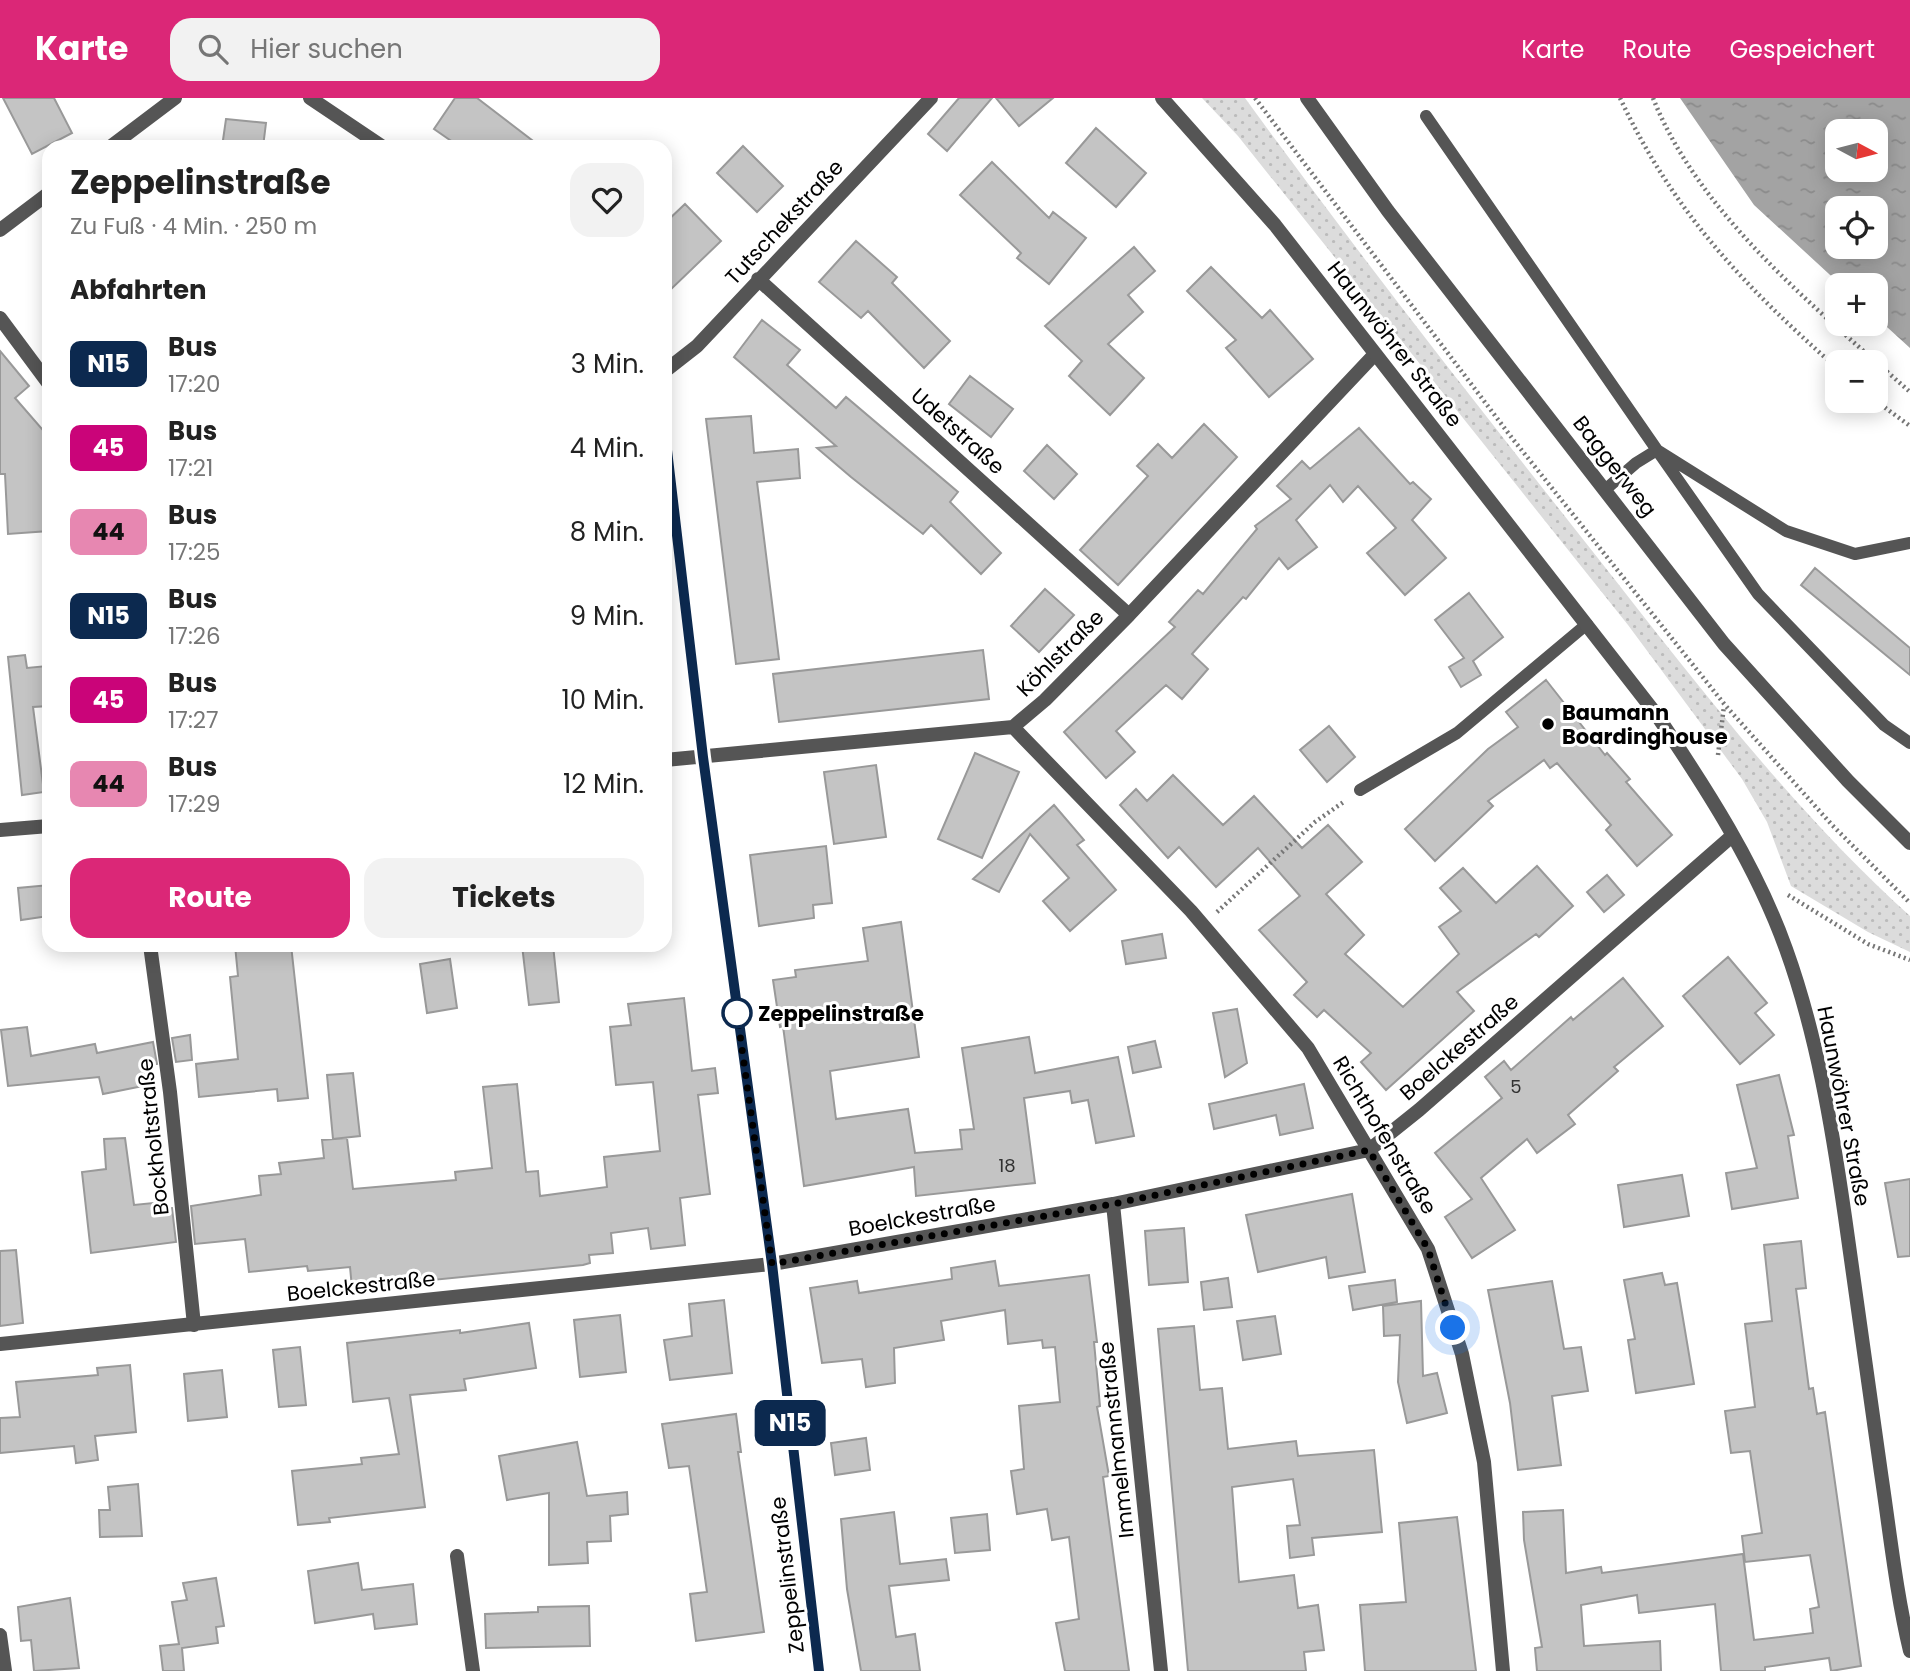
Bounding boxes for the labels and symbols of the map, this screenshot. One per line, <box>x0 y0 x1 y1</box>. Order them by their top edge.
north arrow <box>1825 119 1888 182</box>
street label: Tutschekstraße <box>718 153 850 291</box>
street label: Haunwöhrer Straße <box>1321 255 1469 433</box>
street label: Udetstraße <box>905 381 1011 481</box>
street label: Baggerweg <box>1566 409 1664 523</box>
street label: Köhlstraße <box>1010 603 1110 703</box>
place label: Baumann Boardinghouse <box>1562 698 1728 751</box>
marker: Baumann Boardinghouse <box>1540 716 1556 732</box>
street label: Boelckestraße <box>1393 987 1525 1107</box>
marker: Zeppelinstraße <box>722 998 752 1028</box>
place label: Zeppelinstraße <box>758 999 924 1028</box>
street label: Haunwöhrer Straße <box>1810 1003 1878 1209</box>
street label: Richthofenstraße <box>1326 1050 1444 1220</box>
street label: Bockholtstraße <box>130 1057 176 1217</box>
house number: 5 <box>1510 1074 1522 1099</box>
house number: 18 <box>998 1153 1016 1178</box>
street label: Boelckestraße <box>846 1189 998 1243</box>
street label: Boelckestraße <box>285 1264 437 1308</box>
your location <box>1435 1310 1470 1345</box>
street label: Immelmannstraße <box>1091 1340 1141 1540</box>
line badge: N15 <box>750 1400 830 1446</box>
street label: Zeppelinstraße <box>763 1495 811 1655</box>

